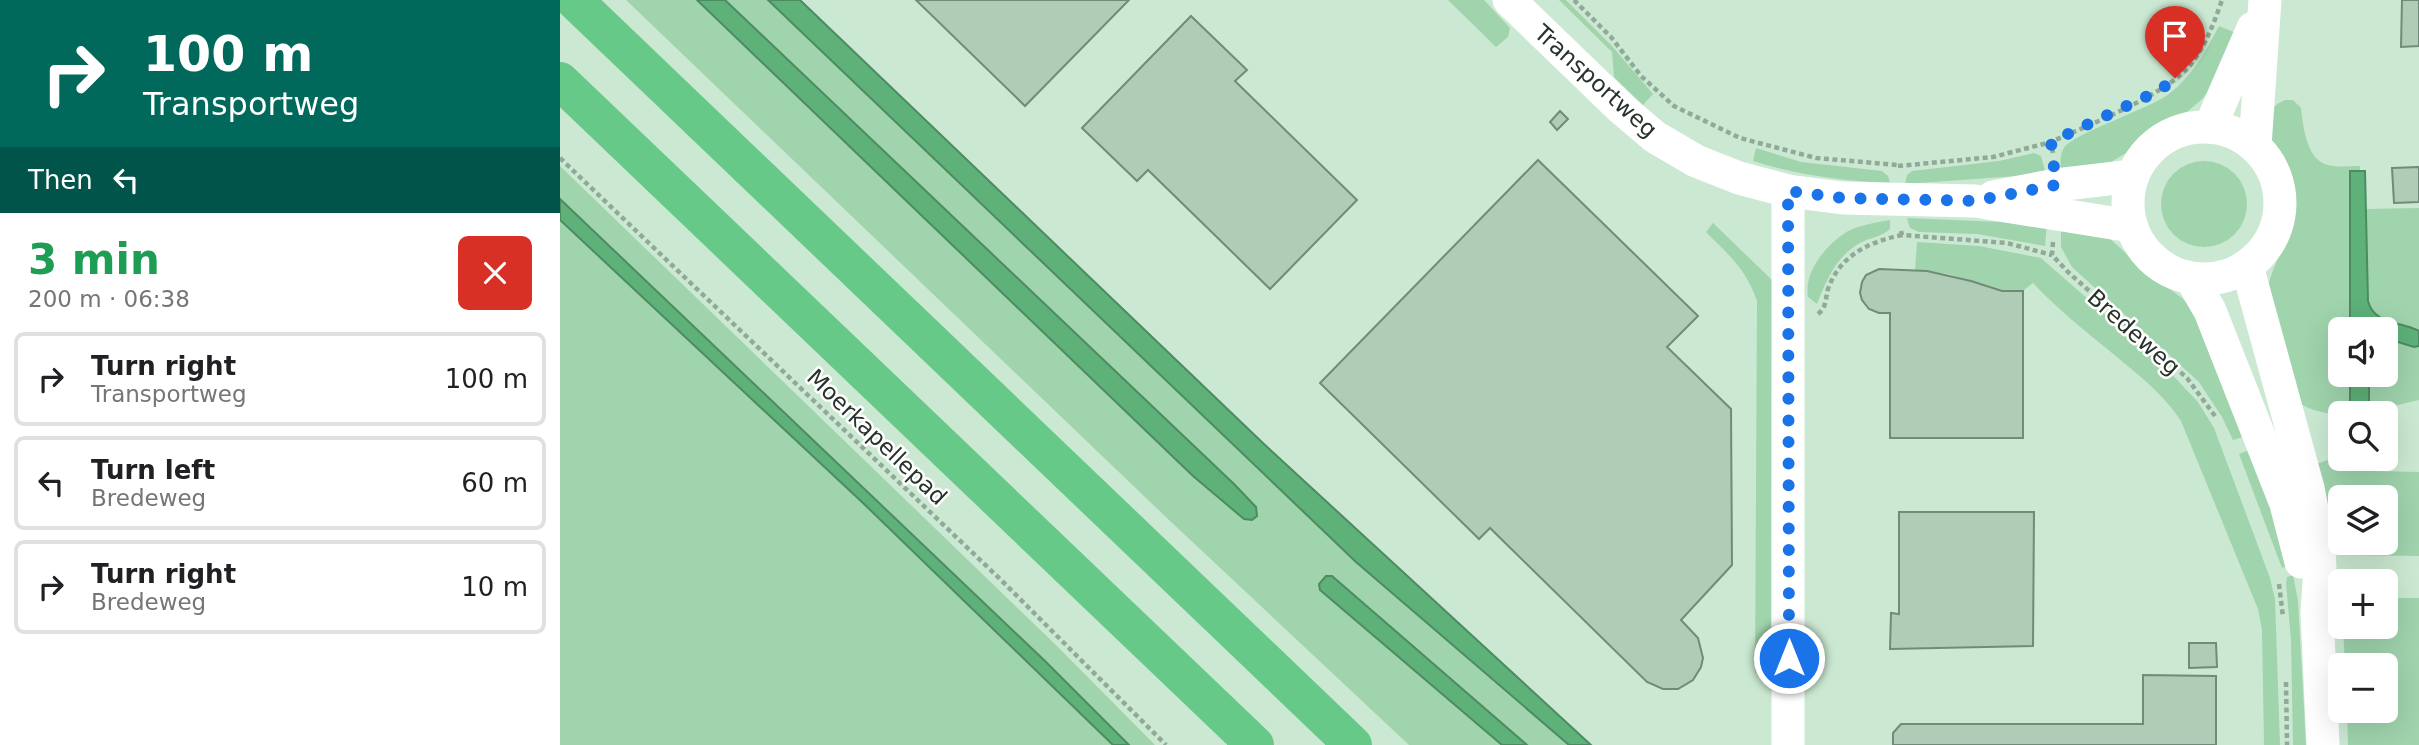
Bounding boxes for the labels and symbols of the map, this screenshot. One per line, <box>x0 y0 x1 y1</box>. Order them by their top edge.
pin <box>2145 6 2205 78</box>
street label: Transportweg <box>1529 19 1662 143</box>
street label: Bredeweg <box>2082 284 2186 380</box>
street label: Moerkapellepad <box>802 364 952 510</box>
position arrow <box>1752 621 1826 695</box>

